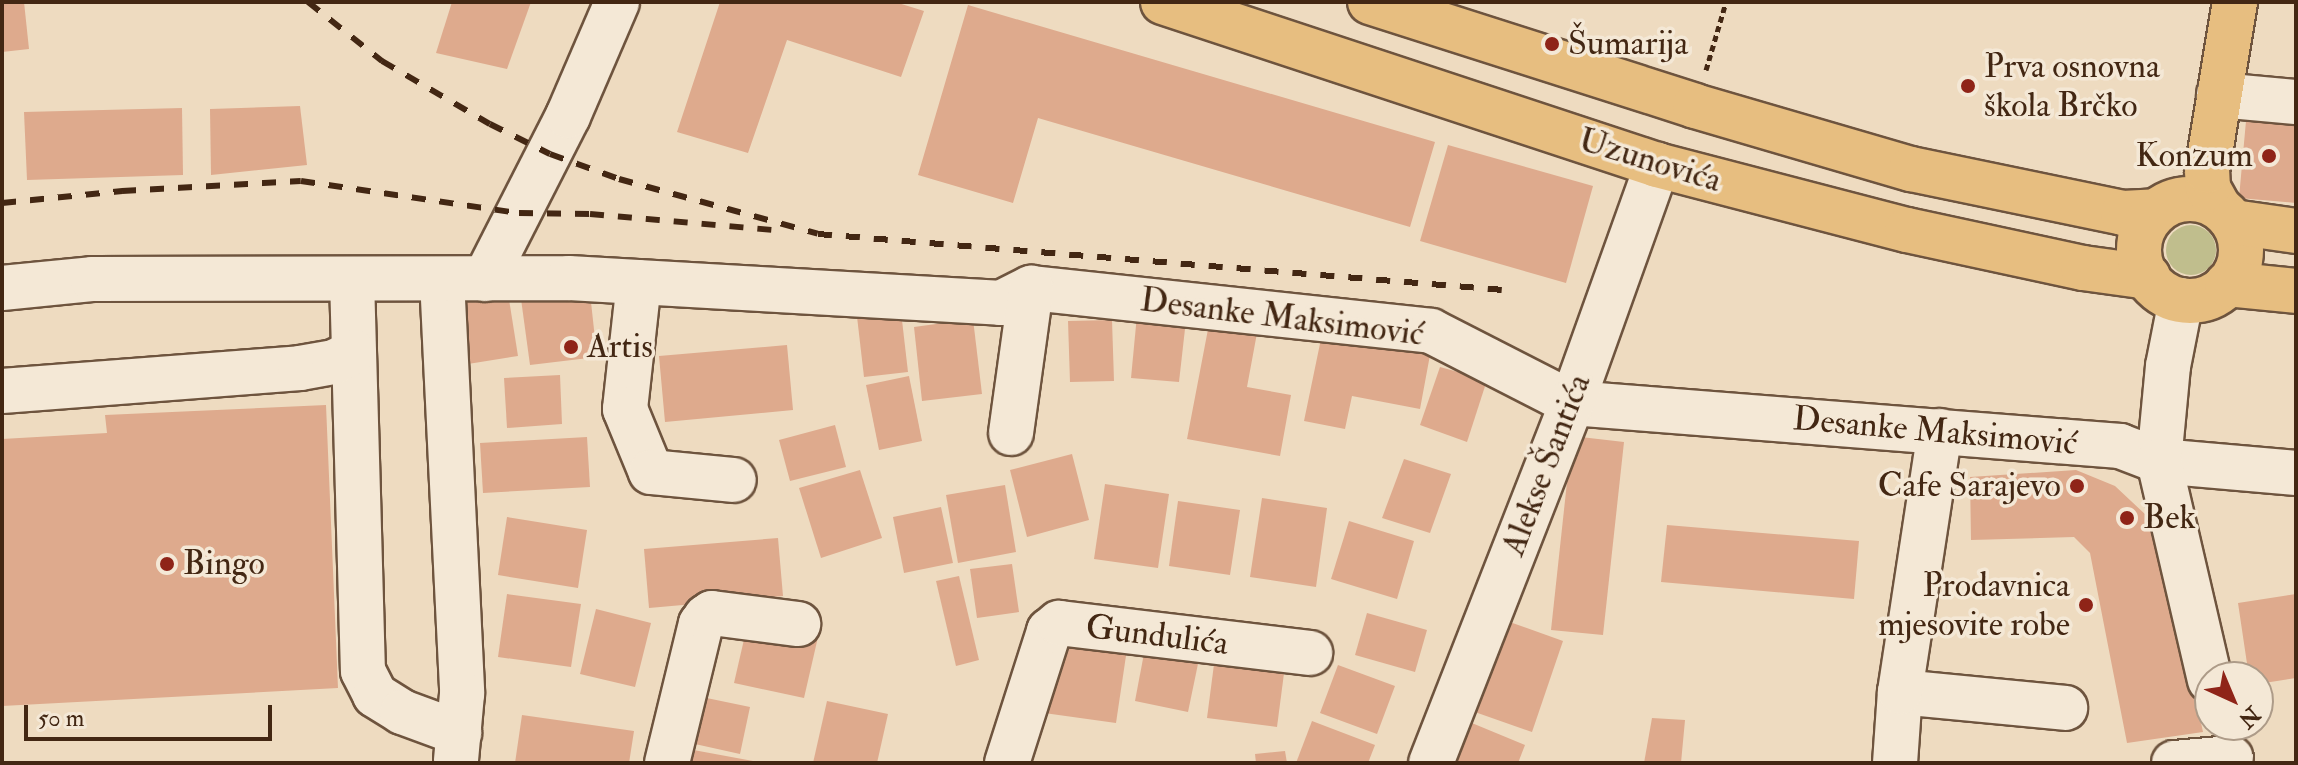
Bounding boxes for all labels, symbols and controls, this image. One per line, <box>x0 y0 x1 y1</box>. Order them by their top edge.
place label: Šumarija <box>1568 24 1688 64</box>
marker: Šumarija <box>1543 35 1561 53</box>
place label: Prva osnovna škola Brčko <box>1984 46 2160 126</box>
marker: Prva osnovna škola Brčko <box>1959 77 1977 95</box>
street label: Uzunovića <box>1574 119 1726 201</box>
place label: Konzum <box>2135 136 2253 176</box>
marker: Konzum <box>2260 147 2278 165</box>
street label: Desanke Maksimović <box>1138 279 1426 355</box>
place label: Artis <box>587 327 653 367</box>
marker: Artis <box>562 338 580 356</box>
street label: Alekse Šantića <box>1493 368 1599 562</box>
street label: Desanke Maksimović <box>1791 398 2079 464</box>
place label: Cafe Sarajevo <box>1878 466 2061 506</box>
marker: Cafe Sarajevo <box>2068 477 2086 495</box>
place label: Bek <box>2143 498 2196 538</box>
marker: Bek <box>2118 509 2136 527</box>
place label: Bingo <box>183 544 265 584</box>
marker: Bingo <box>158 555 176 573</box>
place label: Prodavnica mjesovite robe <box>1878 565 2070 644</box>
marker: Prodavnica mjesovite robe <box>2077 596 2095 614</box>
street label: Gundulića <box>1083 606 1231 664</box>
north arrow <box>2194 661 2274 741</box>
scale bar <box>28 689 276 739</box>
text: N <box>2232 700 2266 734</box>
text: 50 m <box>38 703 84 734</box>

